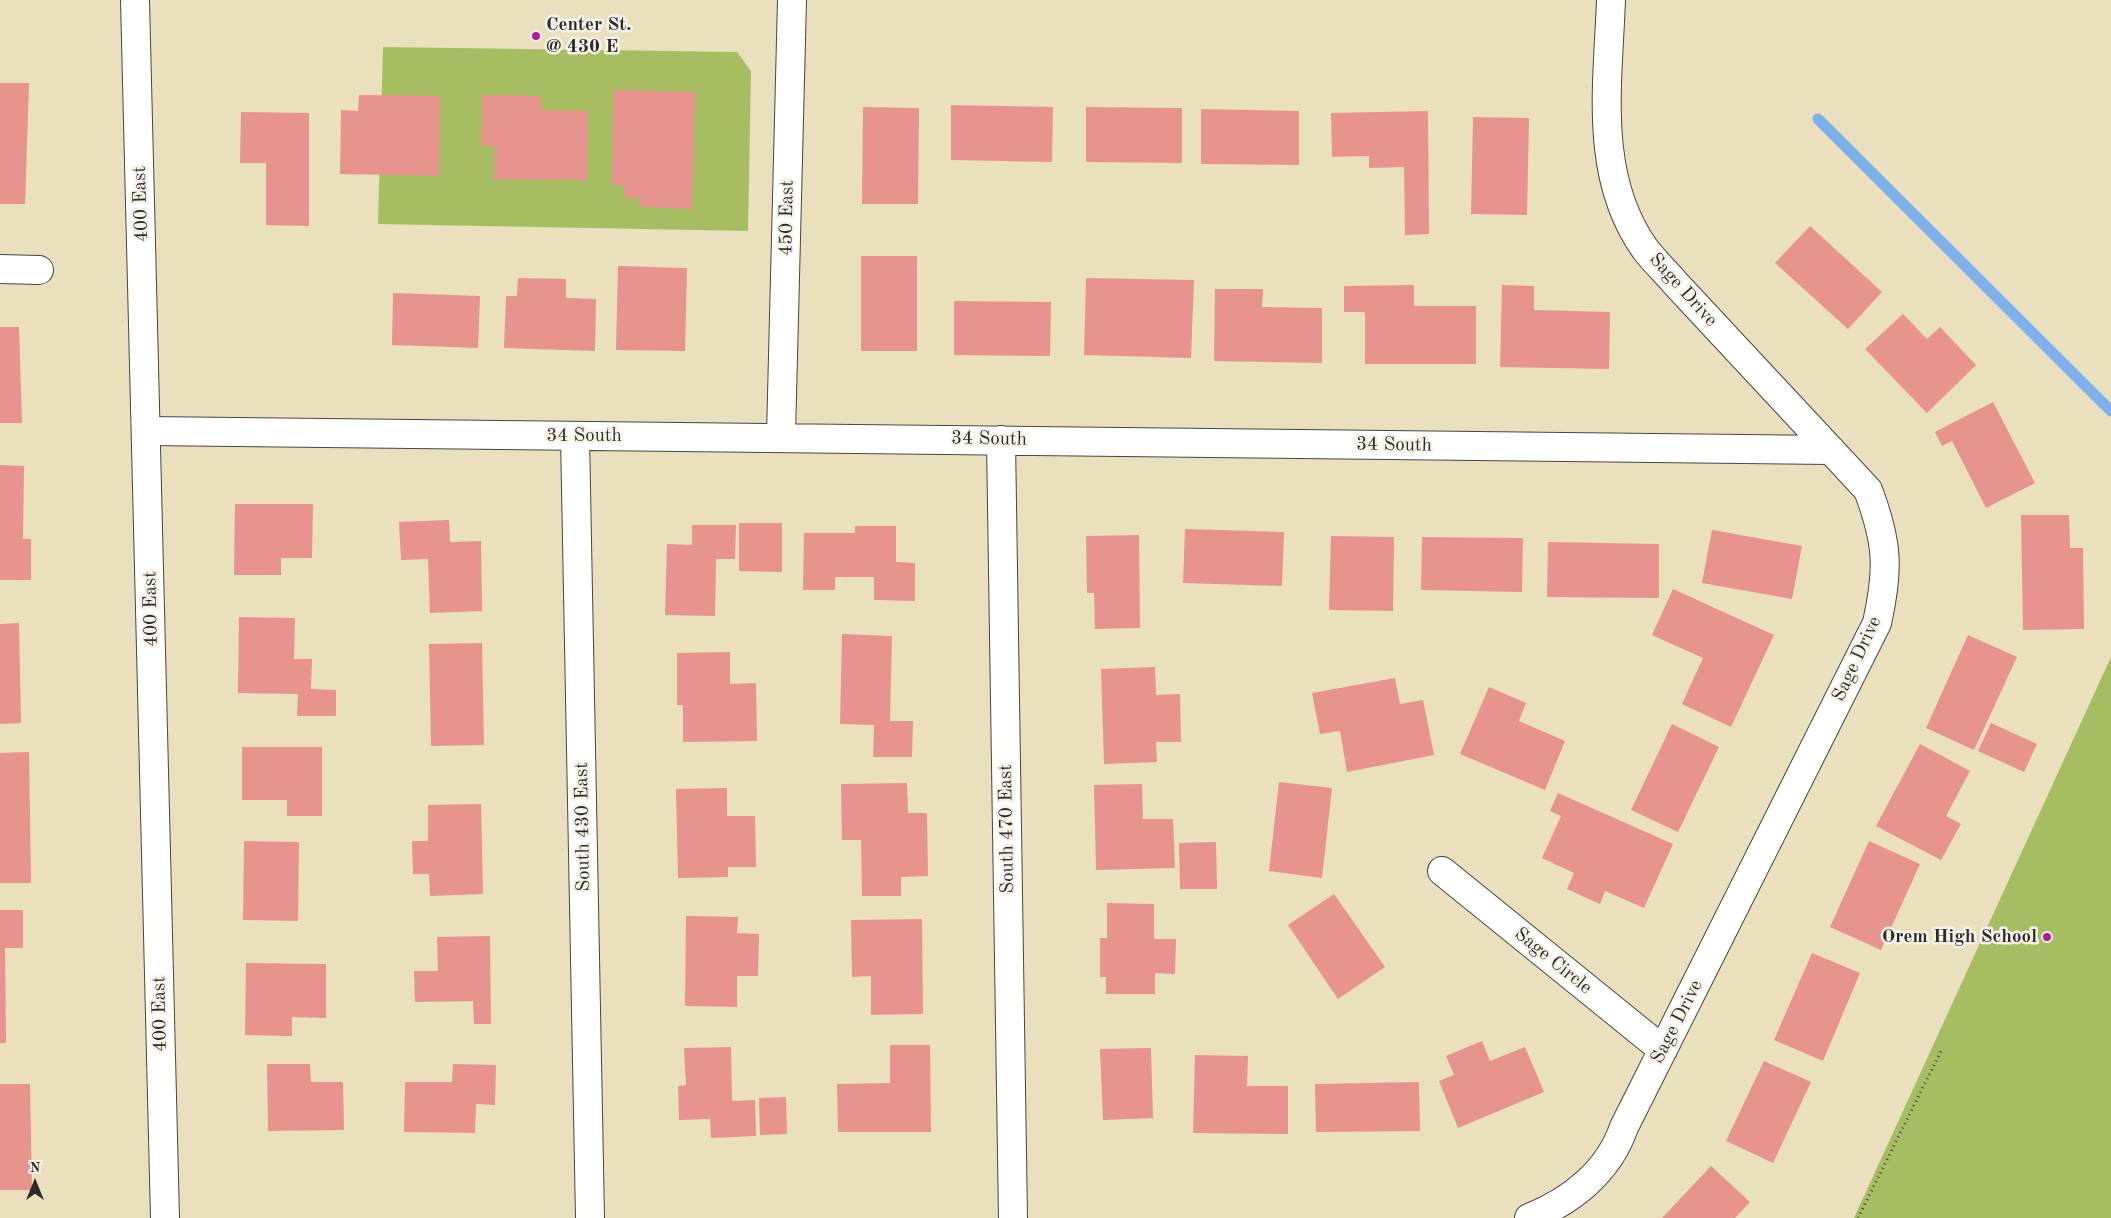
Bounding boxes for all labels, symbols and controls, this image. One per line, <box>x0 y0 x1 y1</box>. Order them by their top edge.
place label: Center St. @ 430 E <box>546 14 632 58</box>
marker: Center St. @ 430 E <box>530 30 542 42</box>
street label: 400 East <box>128 166 154 242</box>
street label: 450 East <box>775 180 799 256</box>
street label: Sage Drive <box>1644 249 1722 331</box>
street label: 34 South <box>546 425 622 447</box>
street label: 34 South <box>951 427 1027 451</box>
street label: 34 South <box>1356 433 1432 457</box>
street label: 400 East <box>139 571 163 647</box>
street label: Sage Drive <box>1827 613 1887 705</box>
street label: South 430 East <box>570 762 596 892</box>
street label: South 470 East <box>994 764 1020 894</box>
street label: Sage Circle <box>1510 923 1596 999</box>
place label: Orem High School <box>1882 926 2037 948</box>
marker: Orem High School <box>2041 931 2053 943</box>
street label: 400 East <box>148 976 172 1052</box>
street label: Sage Drive <box>1646 976 1708 1068</box>
north arrow <box>10 1158 60 1208</box>
text: N <box>30 1161 40 1175</box>

